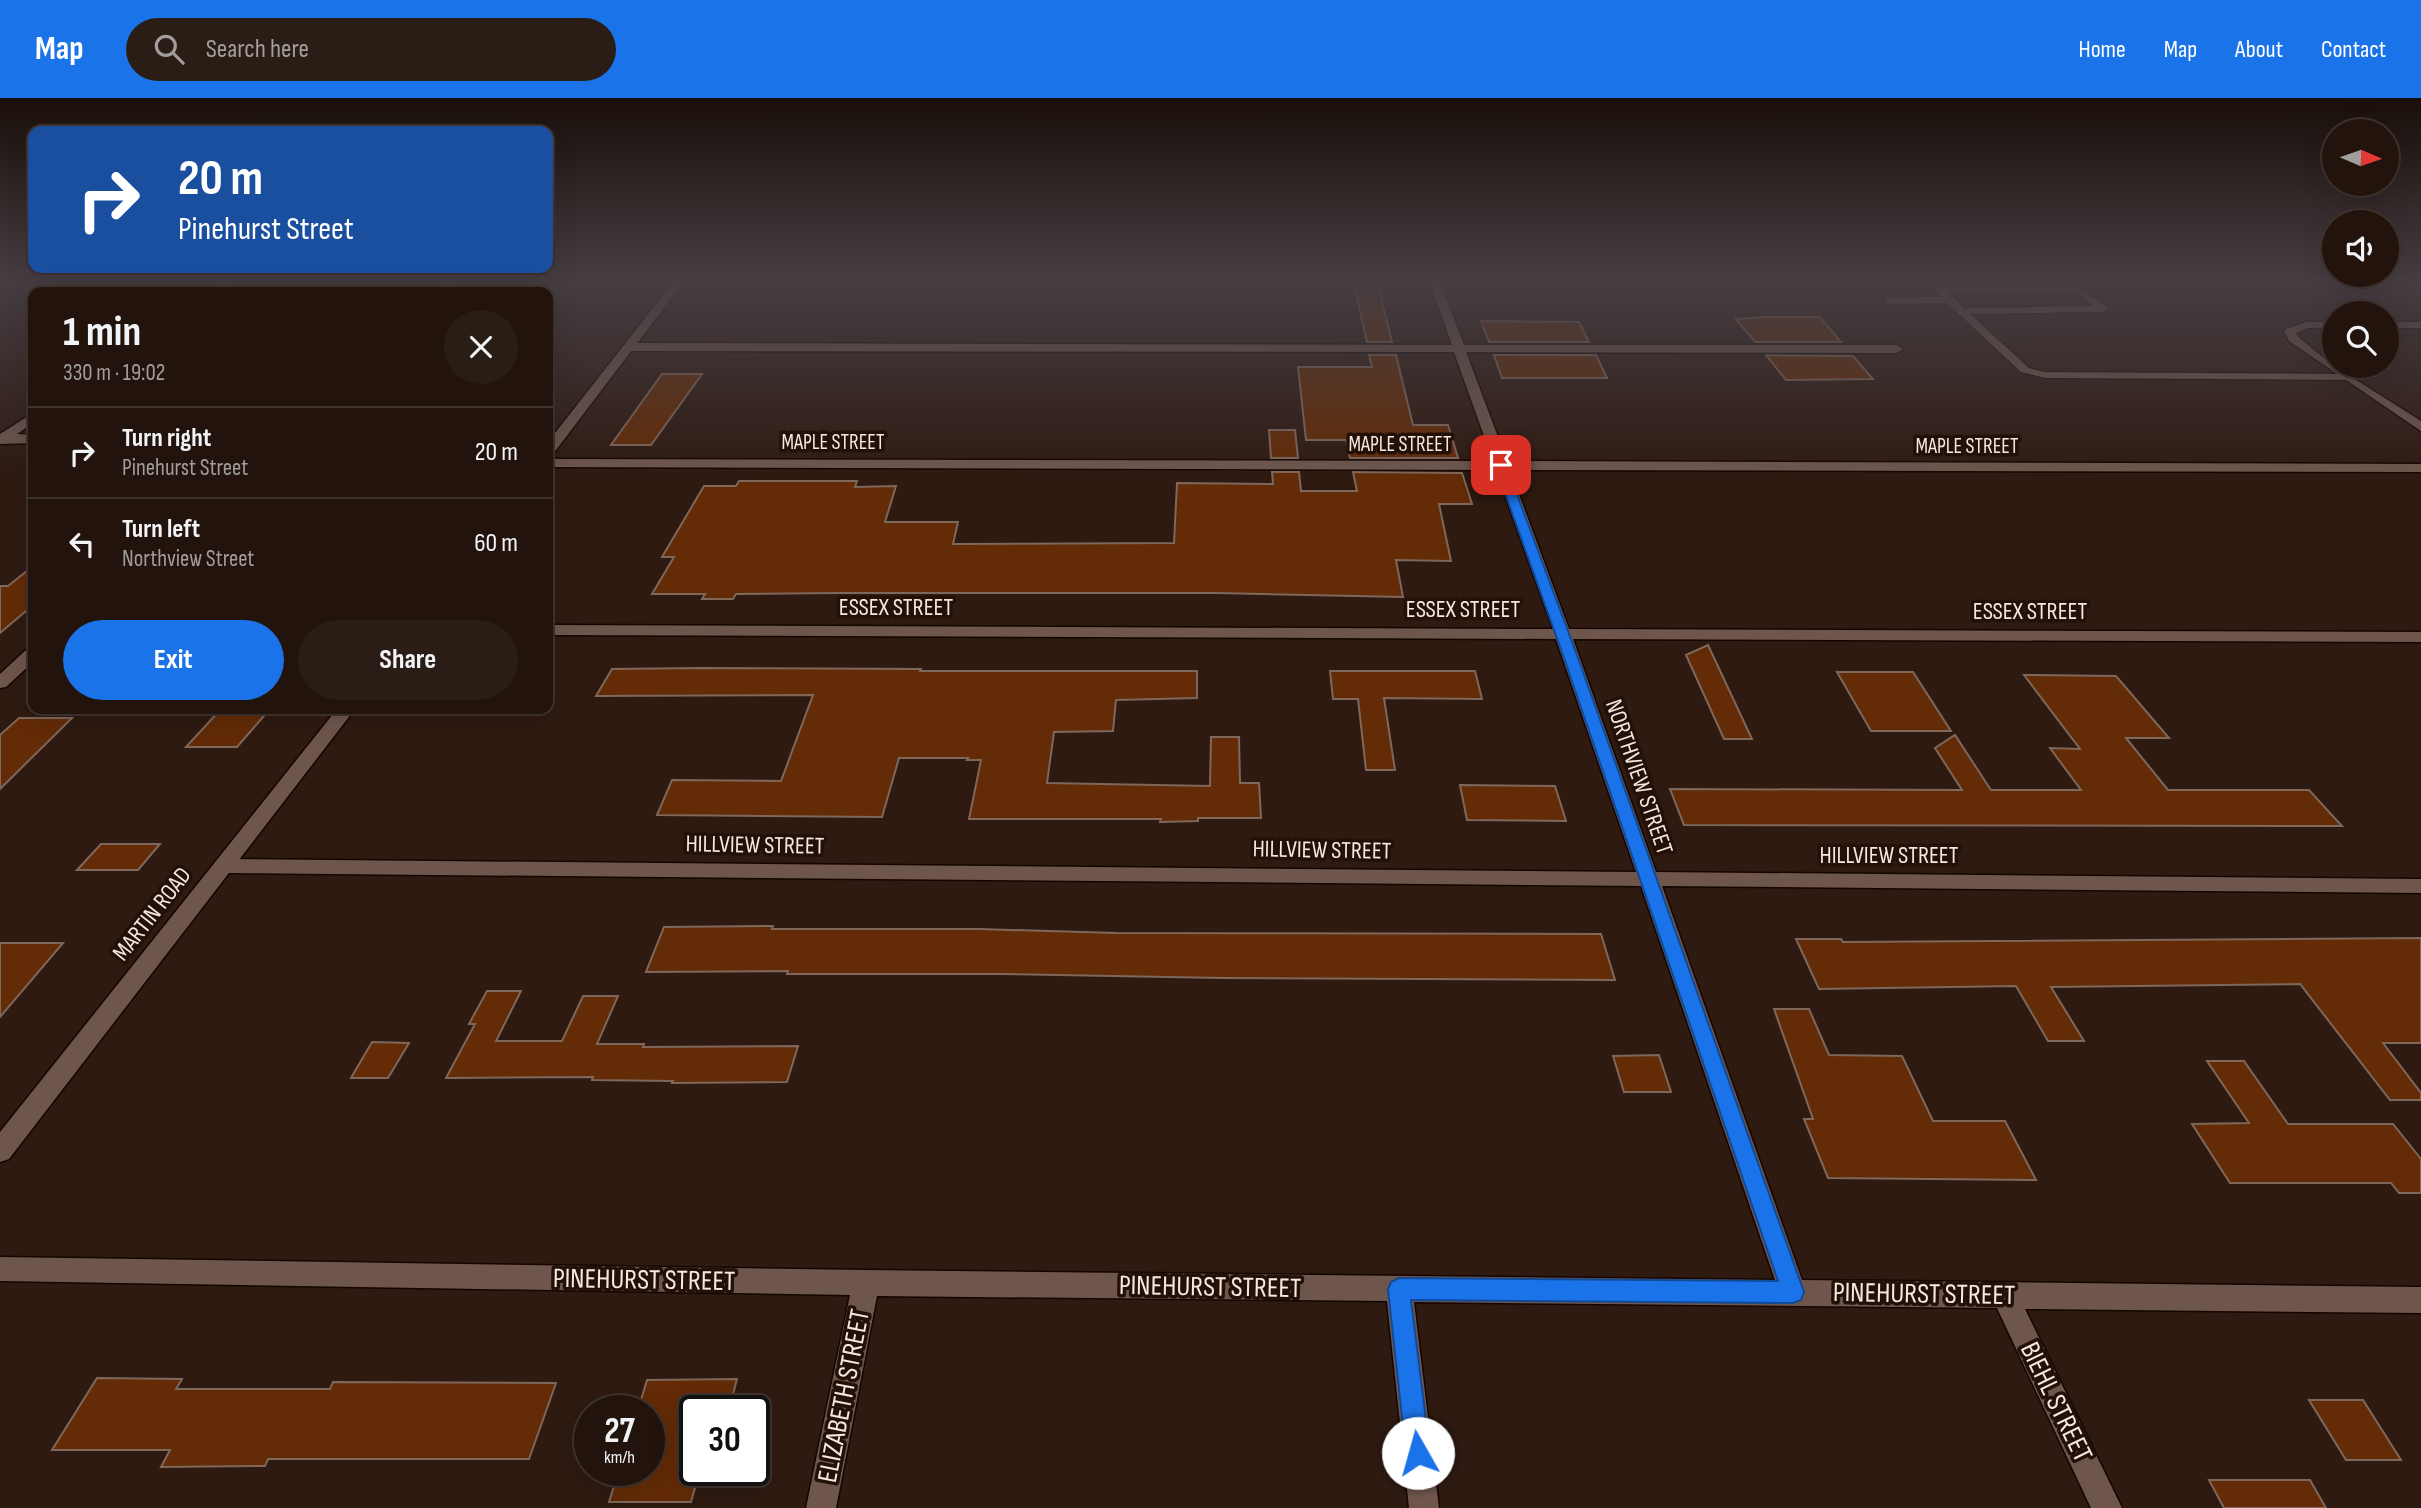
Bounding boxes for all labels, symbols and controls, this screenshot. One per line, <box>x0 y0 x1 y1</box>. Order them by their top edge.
search box <box>126 18 616 81</box>
text: Map <box>35 29 84 69</box>
icon: search <box>150 30 188 68</box>
text: Search here <box>206 34 309 65</box>
text: Home <box>2078 35 2126 64</box>
text: Map <box>2164 35 2197 64</box>
text: About <box>2235 35 2283 64</box>
text: Contact <box>2321 35 2386 64</box>
north arrow <box>2322 119 2399 196</box>
map controls <box>2322 119 2399 378</box>
text: 20 m <box>178 150 263 209</box>
icon: right <box>63 154 154 245</box>
text: Pinehurst Street <box>178 210 354 249</box>
button: sound <box>2322 210 2399 287</box>
button: search <box>2322 301 2399 378</box>
text: 1 min <box>63 307 141 358</box>
button: close <box>444 310 518 384</box>
text: 330 m · 19:02 <box>63 359 165 387</box>
text: Turn right <box>122 423 211 454</box>
street label: MAPLE STREET <box>782 430 885 455</box>
street label: MAPLE STREET <box>1349 432 1452 457</box>
icon: right <box>63 434 101 472</box>
street label: MAPLE STREET <box>1916 434 2019 459</box>
pin <box>1471 435 1531 495</box>
text: 20 m <box>475 437 518 468</box>
icon: arrive <box>1482 446 1520 484</box>
text: Pinehurst Street <box>122 454 248 482</box>
text: Turn left <box>122 514 200 545</box>
icon: left <box>63 525 101 563</box>
text: 60 m <box>474 528 518 559</box>
text: Northview Street <box>122 545 254 573</box>
street label: ESSEX STREET <box>839 593 953 622</box>
street label: ESSEX STREET <box>1406 595 1520 624</box>
street label: ESSEX STREET <box>1973 597 2087 626</box>
button: Exit <box>63 620 284 700</box>
button: Share <box>298 620 518 700</box>
street label: NORTHVIEW STREET <box>1599 696 1679 859</box>
street label: HILLVIEW STREET <box>685 829 825 861</box>
street label: HILLVIEW STREET <box>1252 834 1392 866</box>
street label: HILLVIEW STREET <box>1820 841 1959 870</box>
street label: MARTIN ROAD <box>107 861 197 967</box>
street label: PINEHURST STREET <box>552 1262 736 1298</box>
street label: PINEHURST STREET <box>1118 1269 1302 1305</box>
street label: PINEHURST STREET <box>1832 1276 2016 1312</box>
street label: ELIZABETH STREET <box>811 1307 877 1485</box>
street label: BIEHL STREET <box>2013 1337 2099 1467</box>
speed limit sign: 30 <box>679 1395 770 1486</box>
text: 27 <box>604 1410 635 1453</box>
position arrow <box>1381 1416 1455 1490</box>
text: km/h <box>604 1447 635 1468</box>

